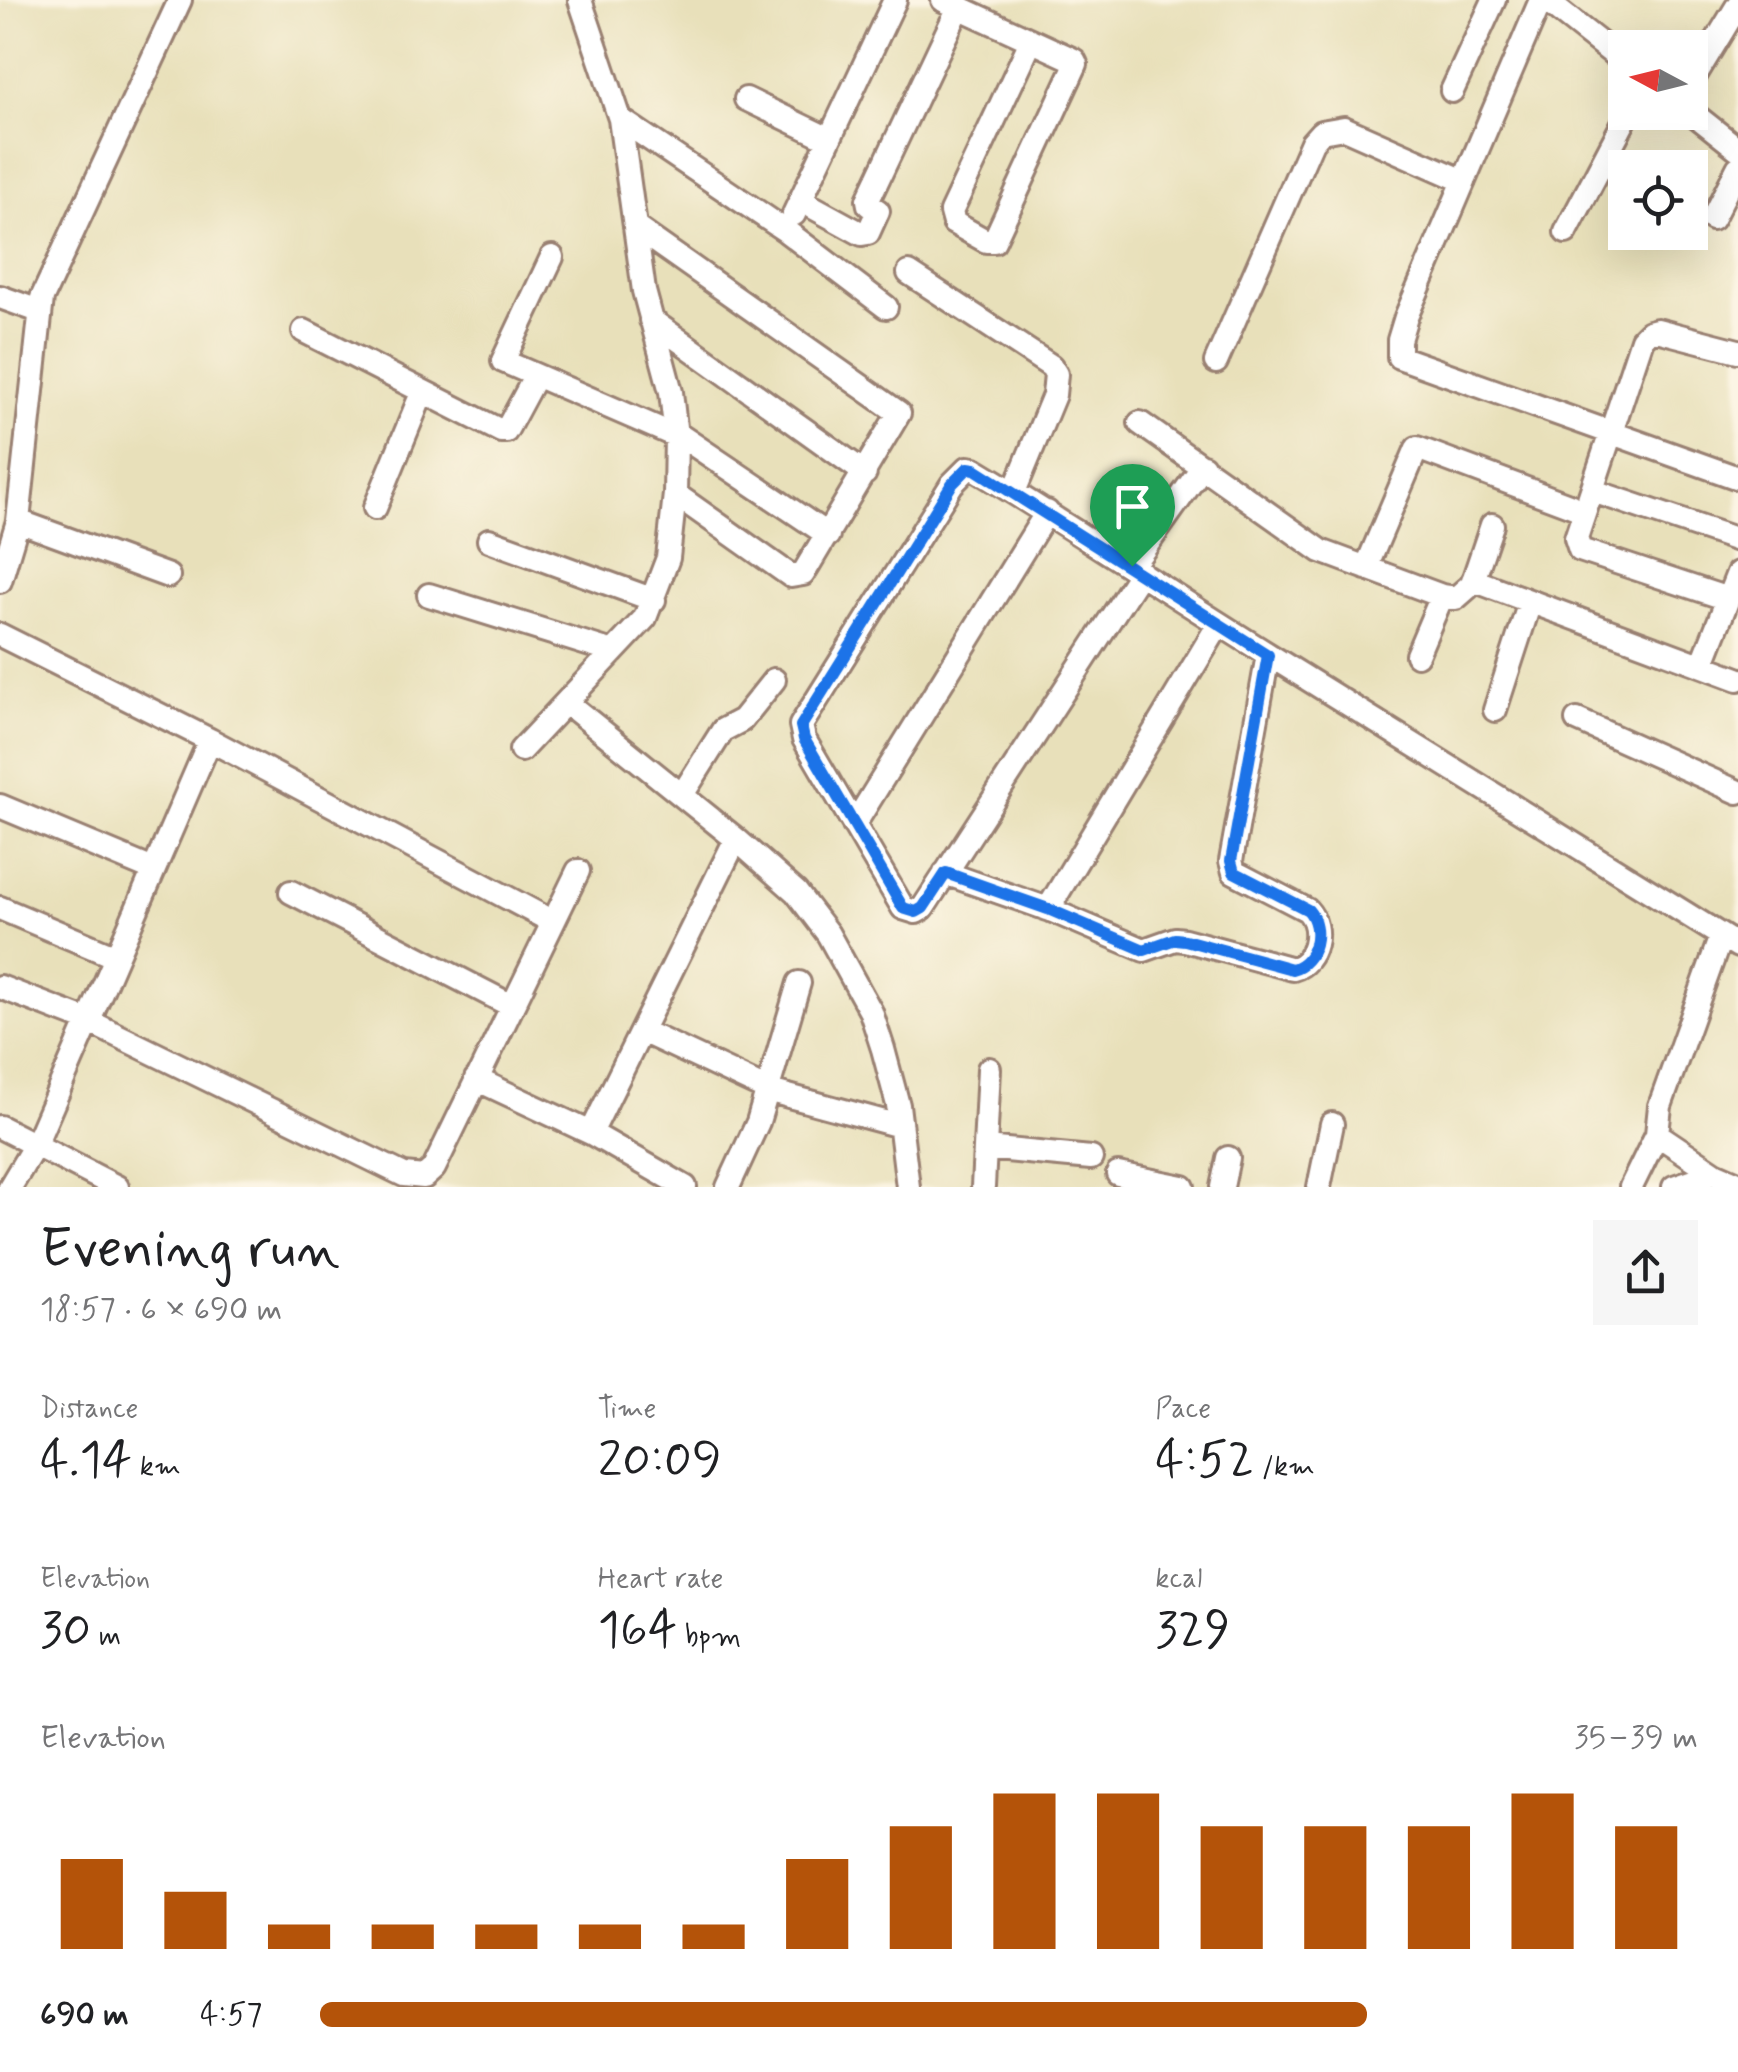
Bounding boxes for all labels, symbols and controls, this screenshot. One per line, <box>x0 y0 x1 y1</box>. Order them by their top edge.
north arrow <box>1608 30 1708 130</box>
map controls <box>1608 30 1708 250</box>
button: locate <box>1608 150 1708 250</box>
pin <box>1090 464 1175 567</box>
icon: arrive <box>1105 479 1160 534</box>
text: Evening run <box>40 1215 340 1287</box>
button: share <box>1593 1220 1698 1325</box>
text: 18:57 · 6 × 690 m <box>40 1289 282 1331</box>
text: Distance <box>40 1391 138 1428</box>
text: Time <box>598 1391 656 1428</box>
text: Pace <box>1155 1391 1211 1428</box>
text: 4.14 <box>40 1428 132 1494</box>
text: 20:09 <box>598 1428 722 1494</box>
text: 4:52 <box>1155 1428 1254 1494</box>
text: km <box>132 1449 181 1486</box>
text: /km <box>1254 1449 1315 1486</box>
text: Elevation <box>40 1561 150 1598</box>
text: Heart rate <box>598 1561 723 1598</box>
text: kcal <box>1155 1561 1202 1598</box>
text: 30 <box>40 1598 91 1664</box>
text: 164 <box>598 1598 677 1664</box>
text: 329 <box>1155 1598 1231 1664</box>
text: m <box>91 1619 121 1656</box>
text: bpm <box>677 1619 741 1656</box>
text: Elevation <box>40 1717 166 1759</box>
text: 35–39 m <box>1574 1717 1698 1759</box>
text: 690 m <box>40 1994 129 2036</box>
text: 4:57 <box>200 1994 262 2036</box>

